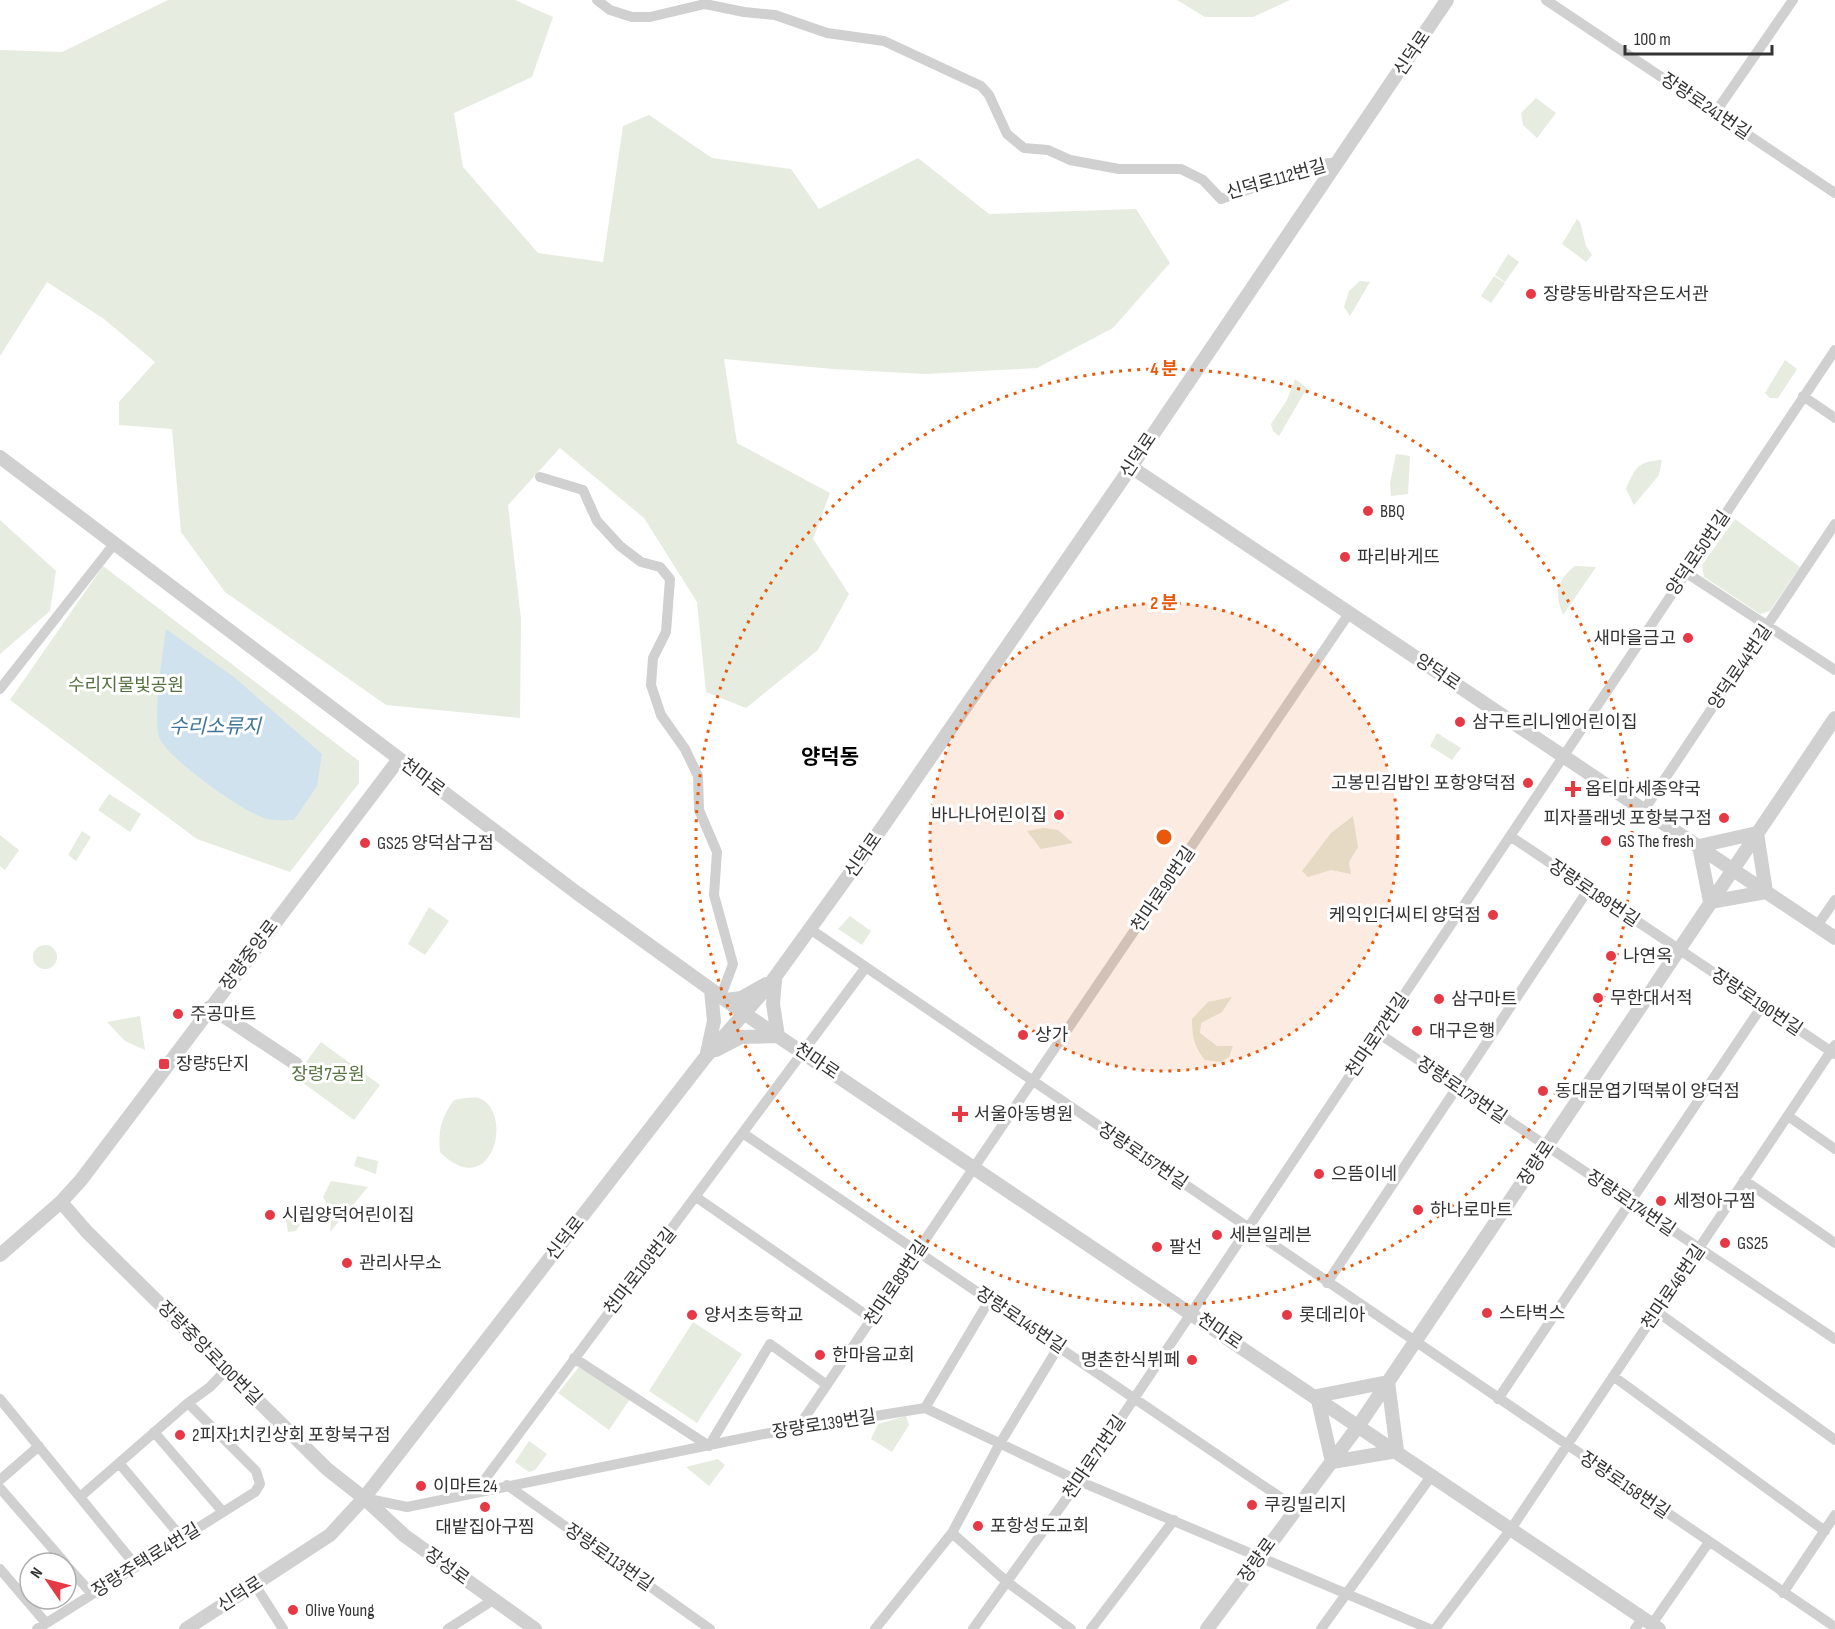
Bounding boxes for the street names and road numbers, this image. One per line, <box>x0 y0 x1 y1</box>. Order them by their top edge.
street label: 신덕로 <box>1390 27 1435 80</box>
street label: 장량로241번길 <box>1657 69 1755 144</box>
street label: 신덕로112번길 <box>1224 155 1329 204</box>
street label: 신덕로 <box>1116 429 1161 482</box>
street label: 양덕로50번길 <box>1662 507 1735 600</box>
street label: 양덕로44번길 <box>1704 621 1776 714</box>
street label: 양덕로 <box>1411 650 1464 695</box>
street label: 천마로 <box>397 754 449 801</box>
street label: 신덕로 <box>841 829 886 882</box>
street label: 천마로90번길 <box>1127 842 1200 936</box>
street label: 장량로189번길 <box>1544 855 1643 931</box>
street label: 장량중앙로 <box>216 916 283 995</box>
street label: 장량로190번길 <box>1707 964 1806 1041</box>
street label: 천마로72번길 <box>1341 989 1413 1082</box>
street label: 천마로 <box>790 1039 843 1084</box>
street label: 장량로173번길 <box>1413 1053 1511 1128</box>
street label: 장량로157번길 <box>1094 1119 1191 1194</box>
street label: 장량로 <box>1514 1137 1559 1190</box>
street label: 장량로174번길 <box>1582 1166 1679 1241</box>
street label: 신덕로 <box>542 1212 589 1264</box>
street label: 천마로103번길 <box>600 1224 681 1319</box>
street label: 천마로89번길 <box>860 1237 933 1330</box>
street label: 천마로46번길 <box>1637 1241 1710 1334</box>
street label: 장량로145번길 <box>972 1283 1070 1358</box>
street label: 장량중앙로100번길 <box>153 1297 266 1410</box>
street label: 천마로 <box>1193 1309 1246 1354</box>
street label: 장량로139번길 <box>771 1406 877 1443</box>
street label: 천마로71번길 <box>1059 1411 1130 1503</box>
street label: 장량로158번길 <box>1576 1448 1674 1523</box>
street label: 장량주택로4번길 <box>88 1519 204 1602</box>
street label: 장량로113번길 <box>561 1519 657 1596</box>
street label: 장량로 <box>1234 1534 1281 1587</box>
street label: 장성로 <box>420 1543 473 1590</box>
street label: 신덕로 <box>214 1572 267 1617</box>

